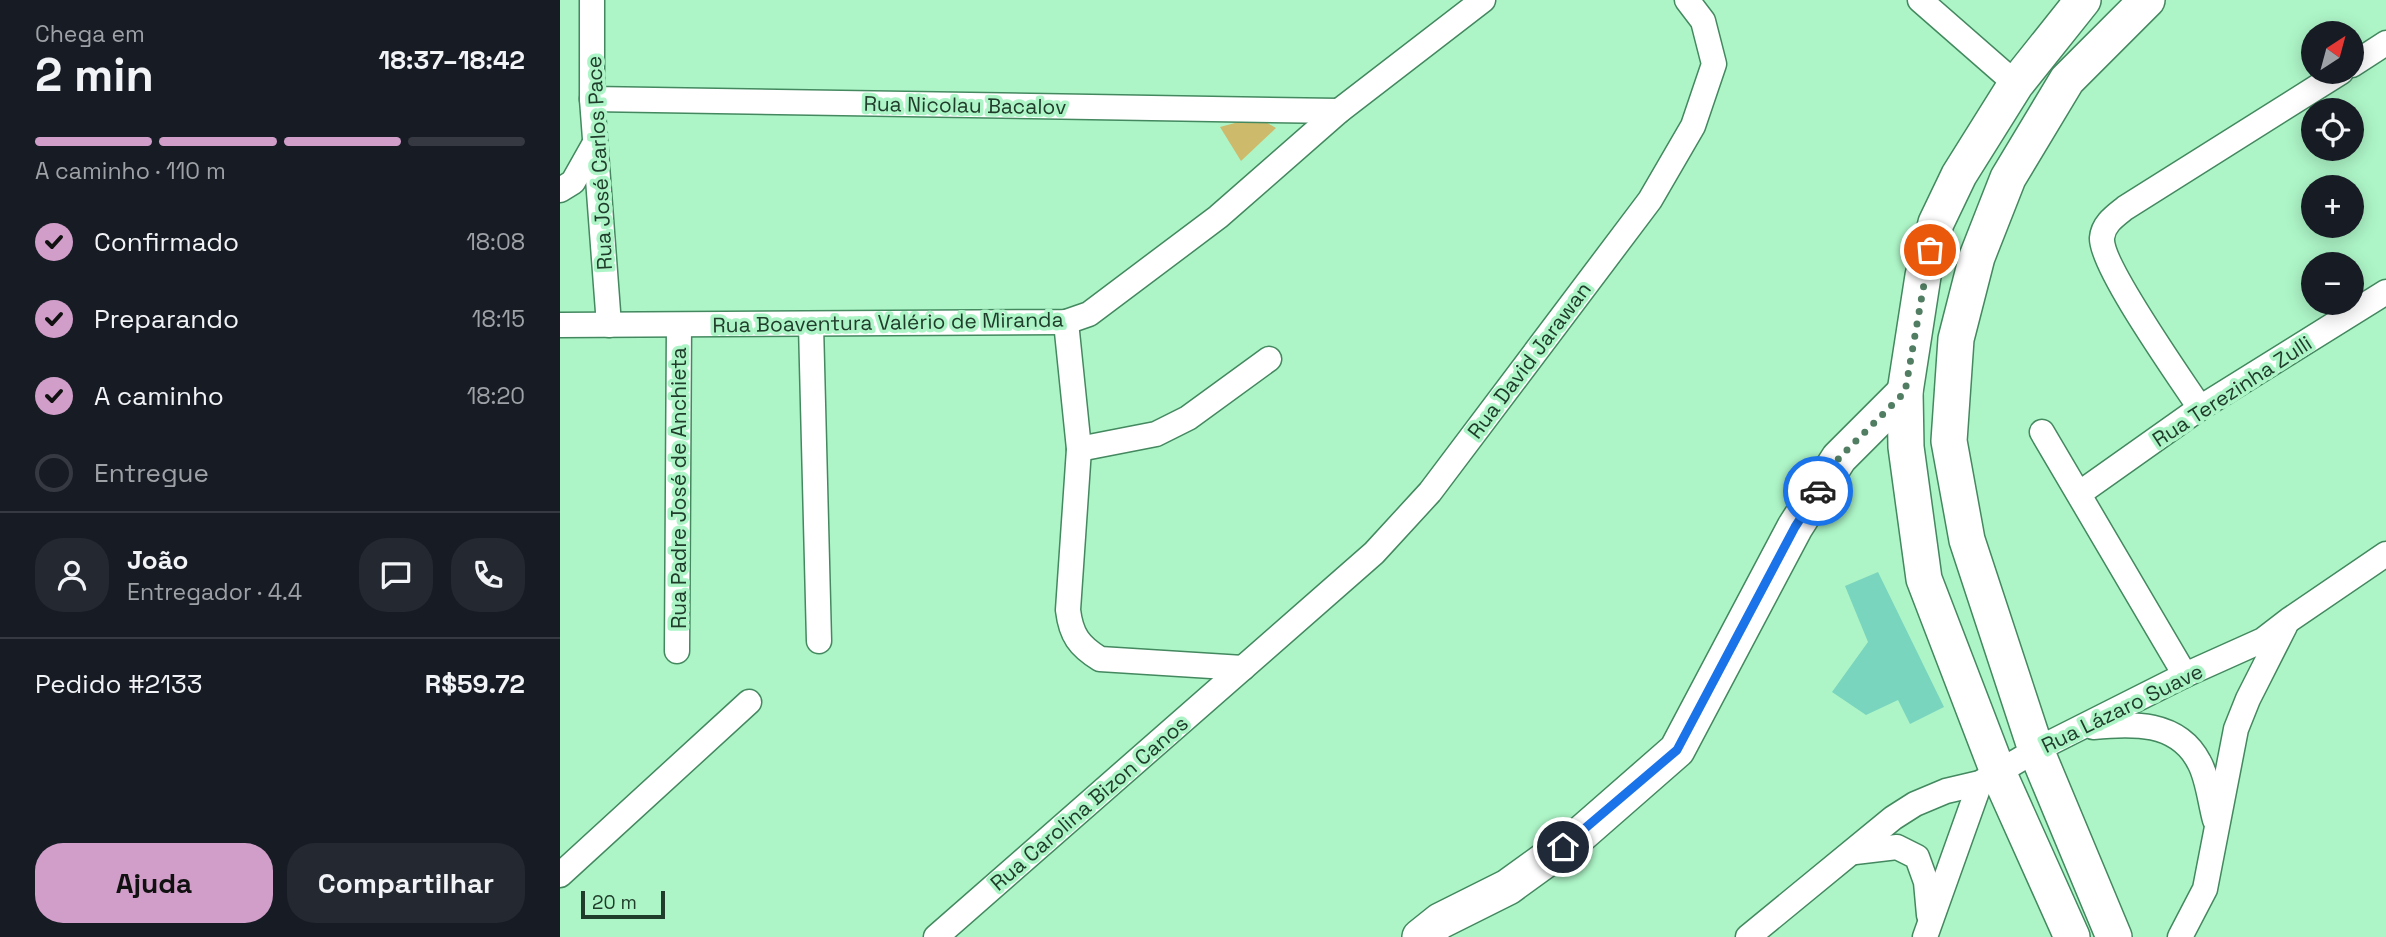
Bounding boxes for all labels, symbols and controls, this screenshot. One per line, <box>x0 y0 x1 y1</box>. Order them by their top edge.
text: Chega em <box>35 19 145 49</box>
north arrow <box>2301 21 2364 84</box>
map controls <box>2301 21 2364 315</box>
text: 18:37–18:42 <box>379 43 525 77</box>
text: 2 min <box>35 46 154 104</box>
street label: Rua José Carlos Pace <box>580 55 618 271</box>
street label: Rua Nicolau Bacalov <box>863 90 1067 120</box>
button: locate <box>2301 98 2364 161</box>
text: A caminho · 110 m <box>35 156 226 186</box>
button: + <box>2301 175 2364 238</box>
pin <box>1900 220 1960 280</box>
icon: check <box>35 223 73 261</box>
text: Confirmado <box>94 225 239 259</box>
text: 18:08 <box>466 227 525 257</box>
icon: bag <box>1911 231 1949 269</box>
button: − <box>2301 252 2364 315</box>
street label: Rua David Jarawan <box>1461 276 1597 444</box>
icon: check <box>35 300 73 338</box>
text: Preparando <box>94 302 239 336</box>
text: 18:15 <box>472 304 525 334</box>
street label: Rua Boaventura Valério de Miranda <box>712 305 1064 339</box>
street label: Rua Terezinha Zulli <box>2147 329 2317 453</box>
street label: Rua Padre José de Anchieta <box>665 347 692 629</box>
icon: check <box>35 377 73 415</box>
text: A caminho <box>94 379 224 413</box>
text: 18:20 <box>467 381 525 411</box>
text: Entregue <box>94 456 209 490</box>
courier <box>1783 456 1853 526</box>
icon: car <box>1799 472 1837 510</box>
button: person <box>35 538 109 612</box>
button: chat <box>359 538 433 612</box>
button: phone <box>451 538 525 612</box>
text: João <box>127 543 188 577</box>
text: Entregador · 4.4 <box>127 577 302 607</box>
street label: Rua Lázaro Suave <box>2037 657 2207 759</box>
text: Pedido #2133 <box>35 667 203 701</box>
text: R$59.72 <box>425 667 525 701</box>
street label: Rua Carolina Bizon Canos <box>984 710 1194 896</box>
pin <box>1533 817 1593 877</box>
icon: home <box>1544 828 1582 866</box>
button: Ajuda <box>35 843 273 923</box>
button: Compartilhar <box>287 843 525 923</box>
scale bar <box>581 888 665 920</box>
text: 20 m <box>592 890 637 915</box>

